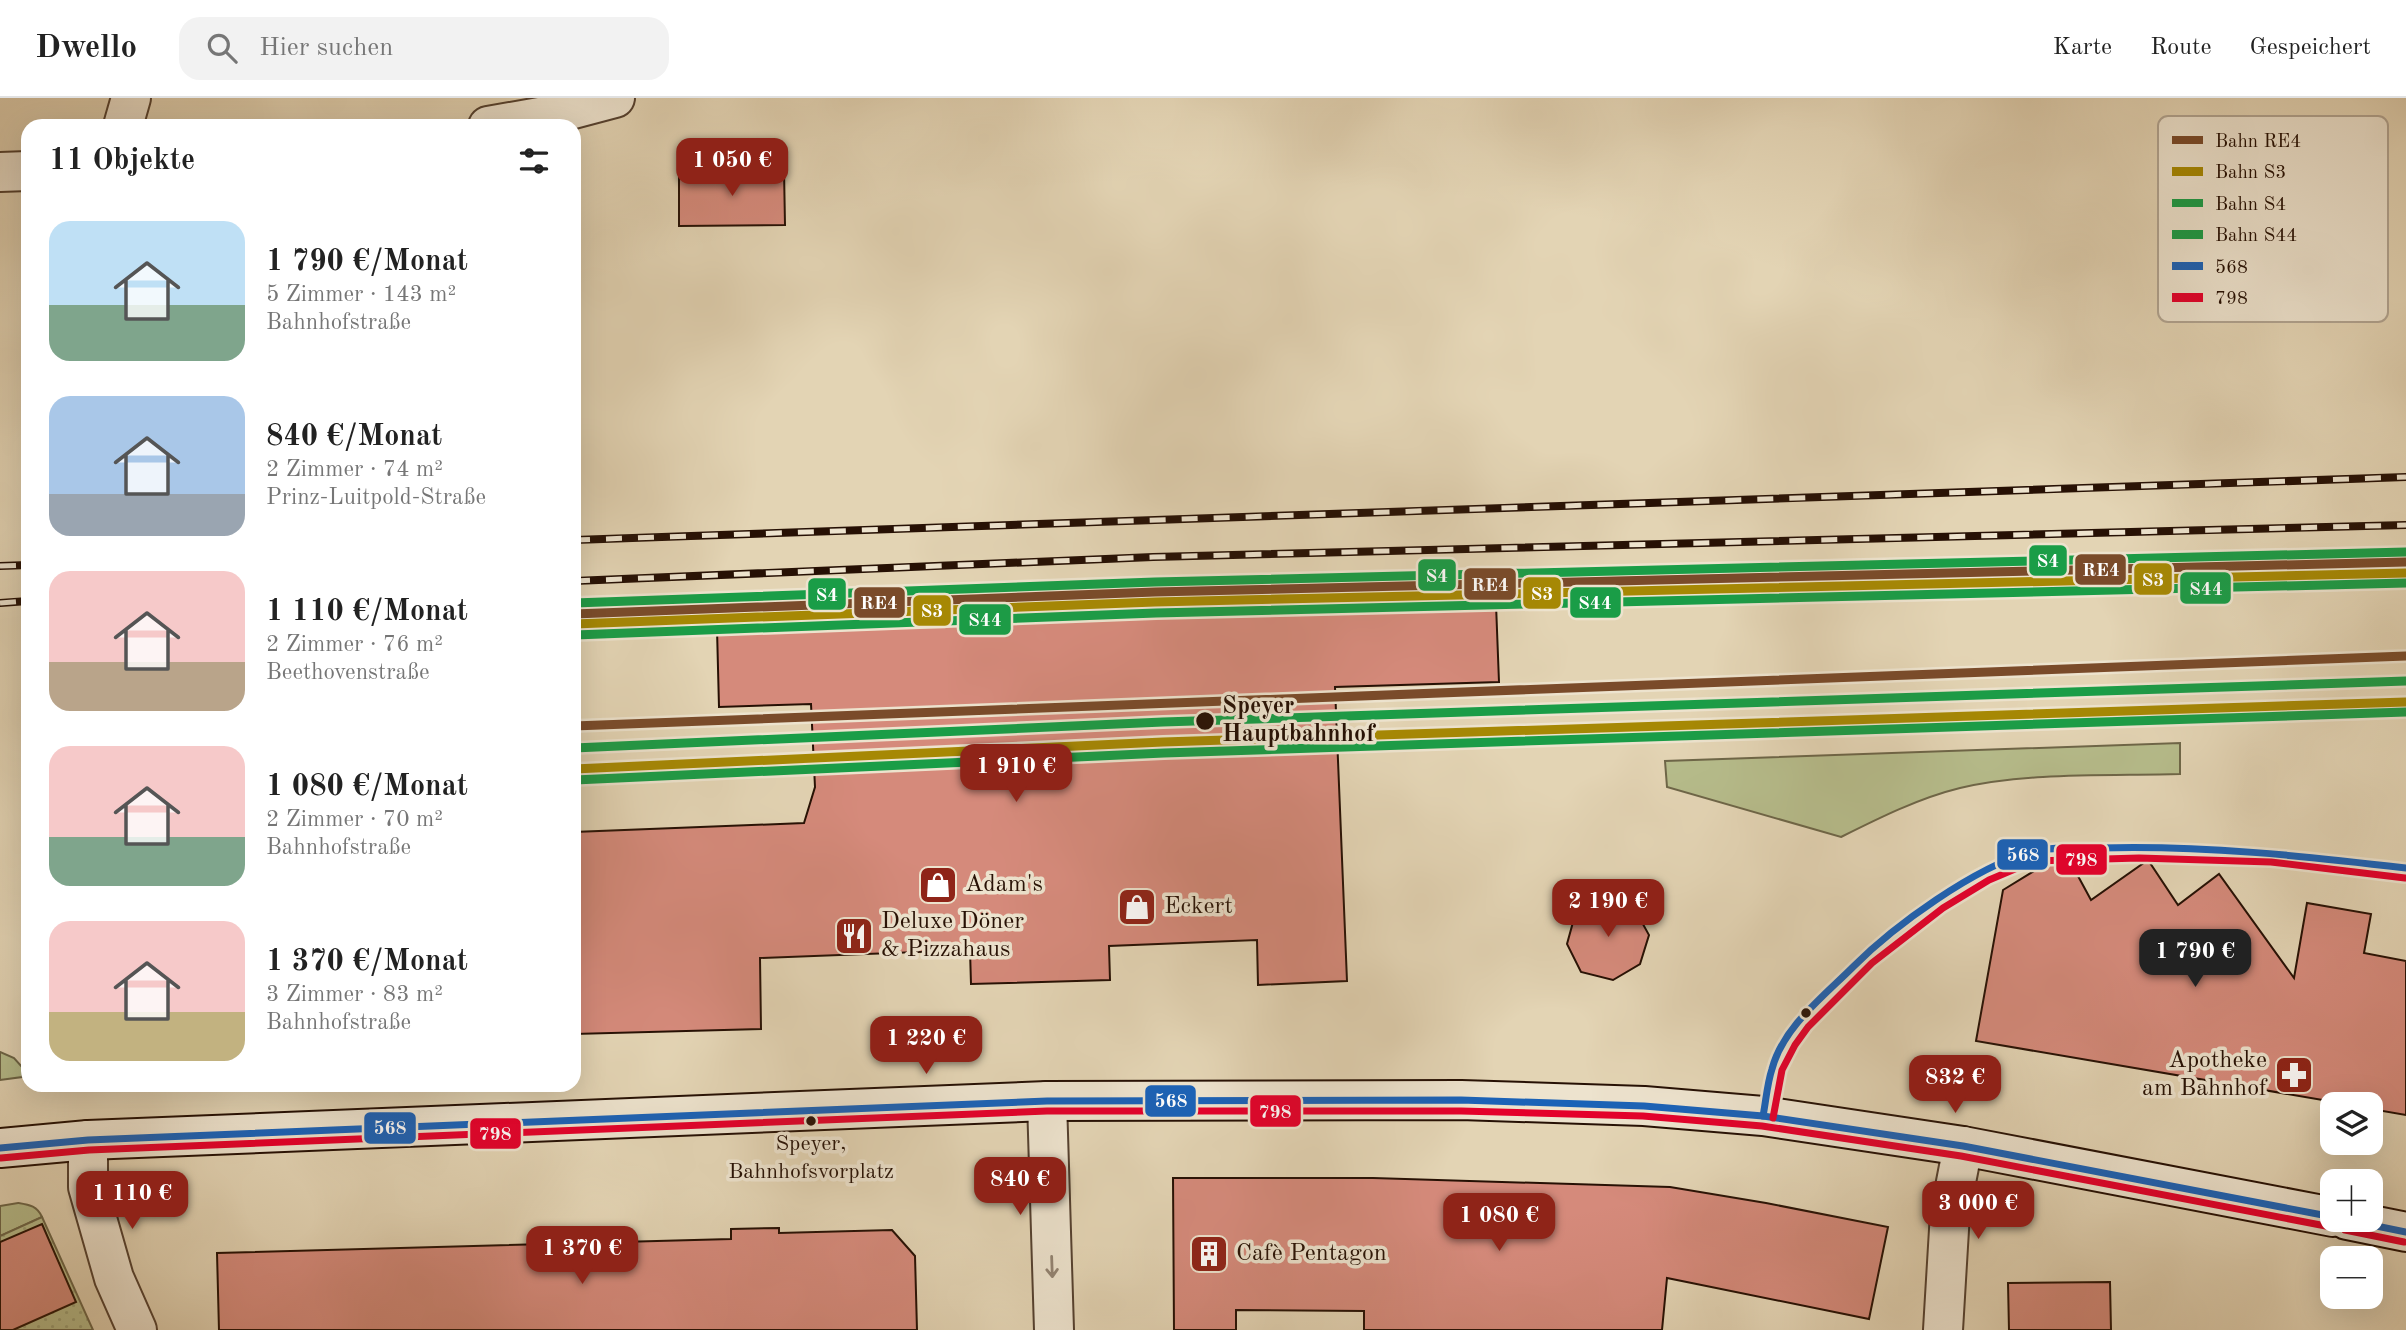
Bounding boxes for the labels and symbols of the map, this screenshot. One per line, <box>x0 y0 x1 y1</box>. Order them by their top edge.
legend <box>2158 116 2388 322</box>
text: Bahn RE4 <box>2215 133 2301 152</box>
pin: 1 050 € <box>667 139 797 198</box>
text: Bahn S3 <box>2215 164 2286 183</box>
text: Bahn S4 <box>2215 196 2286 215</box>
text: Bahn S44 <box>2215 227 2297 246</box>
text: 568 <box>2215 259 2248 278</box>
text: 798 <box>2215 290 2248 309</box>
line badge: S4 <box>2028 544 2068 577</box>
text: S4 <box>2037 553 2059 572</box>
line badge: RE4 <box>2074 553 2127 586</box>
line badge: S4 <box>1417 558 1457 592</box>
text: RE4 <box>2082 562 2120 581</box>
line badge: S3 <box>2133 562 2173 596</box>
line badge: RE4 <box>1463 567 1517 601</box>
text: S4 <box>1426 568 1448 587</box>
line badge: S44 <box>2179 571 2232 605</box>
text: S3 <box>2142 572 2164 591</box>
line badge: S3 <box>1522 576 1562 610</box>
line badge: S4 <box>807 577 847 611</box>
text: RE4 <box>1471 577 1509 596</box>
text: S44 <box>2189 581 2223 600</box>
line badge: RE4 <box>853 586 906 619</box>
text: S3 <box>1531 586 1553 605</box>
line badge: S44 <box>1569 586 1622 619</box>
text: S4 <box>816 587 838 606</box>
line badge: S3 <box>912 594 952 627</box>
text: RE4 <box>860 595 898 614</box>
text: S44 <box>1578 595 1612 614</box>
text: S3 <box>921 603 943 622</box>
line badge: S44 <box>958 603 1012 636</box>
text: S44 <box>968 612 1002 631</box>
place label: Speyer Hauptbahnhof <box>1222 695 1376 747</box>
marker: Speyer Hauptbahnhof <box>1194 710 1216 732</box>
pin: 1 910 € <box>951 744 1081 804</box>
line badge: 568 <box>1996 838 2049 871</box>
line badge: 798 <box>2055 843 2108 876</box>
text: 568 <box>2006 847 2040 866</box>
text: 798 <box>2064 852 2098 871</box>
shop icon: Adam's <box>917 864 959 906</box>
place label: Adam's <box>965 873 1043 897</box>
pin: 2 190 € <box>1543 880 1673 939</box>
shop icon: Eckert <box>1116 886 1158 928</box>
place label: Eckert <box>1164 895 1233 919</box>
place label: Deluxe Döner & Pizzahaus <box>881 910 1024 962</box>
restaurant icon: Deluxe Döner & Pizzahaus <box>833 915 875 957</box>
pin: 1 790 € <box>2130 930 2260 989</box>
unlabelled marker <box>1799 1006 1813 1020</box>
pin: 1 220 € <box>861 1016 991 1076</box>
place label: Apotheke am Bahnhof <box>2142 1049 2268 1101</box>
pharmacy icon: Apotheke am Bahnhof <box>2273 1054 2315 1096</box>
pin: 832 € <box>1906 1056 2004 1115</box>
line badge: 568 <box>1144 1084 1197 1118</box>
text: 568 <box>1154 1093 1188 1112</box>
line badge: 798 <box>1249 1094 1302 1128</box>
text: 798 <box>1258 1104 1292 1123</box>
line badge: 568 <box>363 1111 417 1145</box>
marker: Speyer, Bahnhofsvorplatz <box>804 1114 818 1128</box>
line badge: 798 <box>469 1117 522 1150</box>
text: 568 <box>373 1120 407 1139</box>
text: 798 <box>478 1126 512 1145</box>
place label: Speyer, Bahnhofsvorplatz <box>728 1133 894 1183</box>
pin: 840 € <box>971 1158 1069 1217</box>
pin: 1 110 € <box>67 1172 197 1231</box>
pin: 3 000 € <box>1913 1182 2043 1241</box>
pin: 1 080 € <box>1434 1194 1564 1253</box>
pin: 1 370 € <box>517 1226 647 1286</box>
building icon: Cafè Pentagon <box>1188 1233 1230 1275</box>
place label: Cafè Pentagon <box>1236 1242 1387 1266</box>
one-way arrow <box>1045 1256 1058 1279</box>

